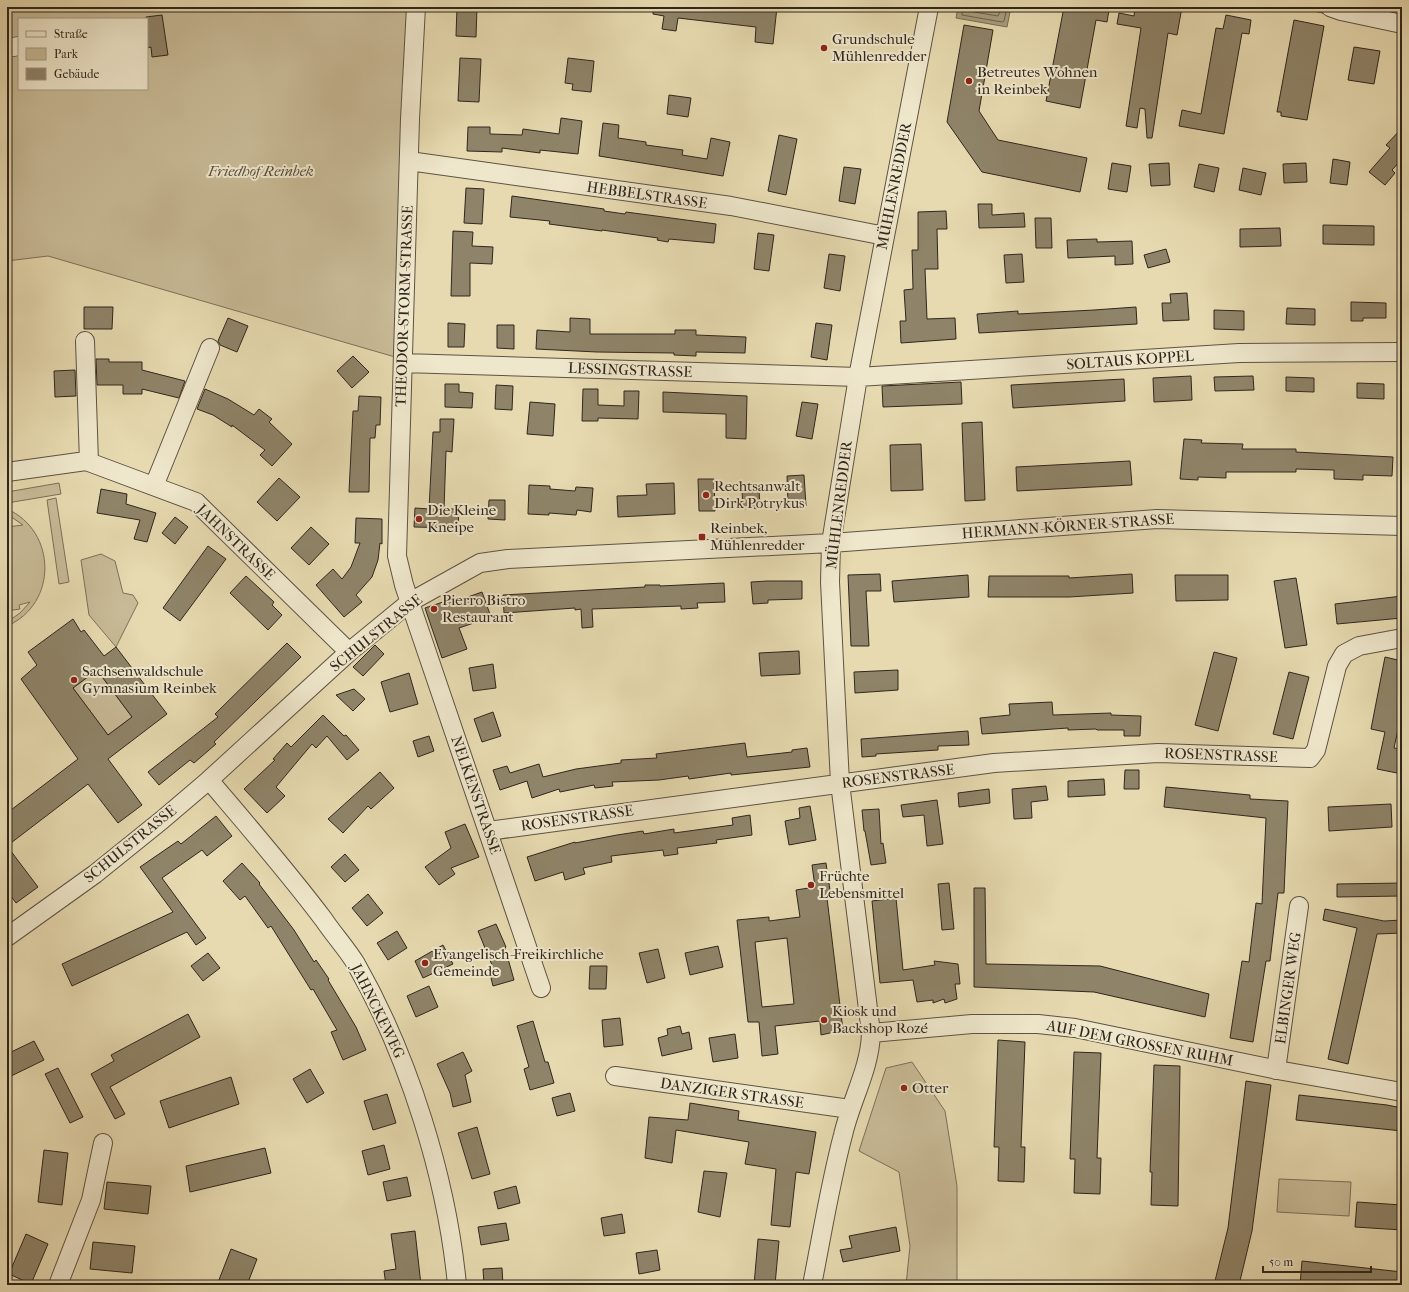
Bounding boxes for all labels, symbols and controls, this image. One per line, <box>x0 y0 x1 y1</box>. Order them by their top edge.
legend <box>18 18 148 90</box>
text: Straße <box>54 27 88 41</box>
place label: Grundschule Mühlenredder <box>832 30 927 65</box>
marker: Grundschule Mühlenredder <box>819 43 829 53</box>
text: Park <box>54 47 79 61</box>
place label: Betreutes Wohnen in Reinbek <box>977 63 1098 98</box>
text: Gebäude <box>54 67 99 81</box>
marker: Betreutes Wohnen in Reinbek <box>964 76 974 86</box>
street label: MÜHLENREDDER <box>873 120 915 251</box>
park label: Friedhof Reinbek <box>207 162 314 180</box>
street label: HEBBELSTRASSE <box>586 178 708 212</box>
street label: THEODOR-STORM-STRASSE <box>391 205 417 407</box>
street label: SOLTAUS KOPPEL <box>1066 347 1194 373</box>
street label: LESSINGSTRASSE <box>567 359 693 381</box>
street label: MÜHLENREDDER <box>822 439 856 570</box>
place label: Rechtsanwalt Dirk Potrykus <box>714 477 805 512</box>
marker: Rechtsanwalt Dirk Potrykus <box>701 490 711 500</box>
street label: JAHNSTRASSE <box>193 500 279 584</box>
place label: Die Kleine Kneipe <box>427 501 497 536</box>
street label: HERMANN-KÖRNER-STRASSE <box>961 510 1175 542</box>
marker: Die Kleine Kneipe <box>414 514 424 524</box>
place label: Reinbek, Mühlenredder <box>710 519 805 554</box>
marker: Reinbek, Mühlenredder <box>697 532 707 542</box>
street label: SCHULSTRASSE <box>326 590 426 676</box>
place label: Pierro Bistro Restaurant <box>442 591 526 626</box>
marker: Pierro Bistro Restaurant <box>429 604 439 614</box>
place label: Sachsenwaldschule Gymnasium Reinbek <box>82 662 217 697</box>
marker: Sachsenwaldschule Gymnasium Reinbek <box>69 675 79 685</box>
street label: NELKENSTRASSE <box>447 733 505 857</box>
street label: ROSENSTRASSE <box>1164 744 1278 766</box>
street label: ROSENSTRASSE <box>841 760 955 792</box>
street label: SCHULSTRASSE <box>80 801 180 887</box>
street label: ROSENSTRASSE <box>519 801 635 835</box>
place label: Früchte Lebensmittel <box>819 867 904 902</box>
marker: Früchte Lebensmittel <box>806 880 816 890</box>
street label: ELBINGER WEG <box>1271 930 1305 1045</box>
place label: Evangelisch-Freikirchliche Gemeinde <box>433 945 604 980</box>
marker: Evangelisch-Freikirchliche Gemeinde <box>420 958 430 968</box>
street label: JAHNCKEWEG <box>347 960 409 1062</box>
place label: Kiosk und Backshop Rozé <box>832 1002 929 1037</box>
marker: Kiosk und Backshop Rozé <box>819 1015 829 1025</box>
street label: AUF DEM GROSSEN RUHM <box>1044 1016 1235 1070</box>
street label: DANZIGER STRASSE <box>659 1074 805 1112</box>
place label: Otter <box>912 1079 949 1097</box>
marker: Otter <box>899 1083 909 1093</box>
scale bar <box>1263 1248 1371 1274</box>
text: 50 m <box>1269 1255 1293 1269</box>

